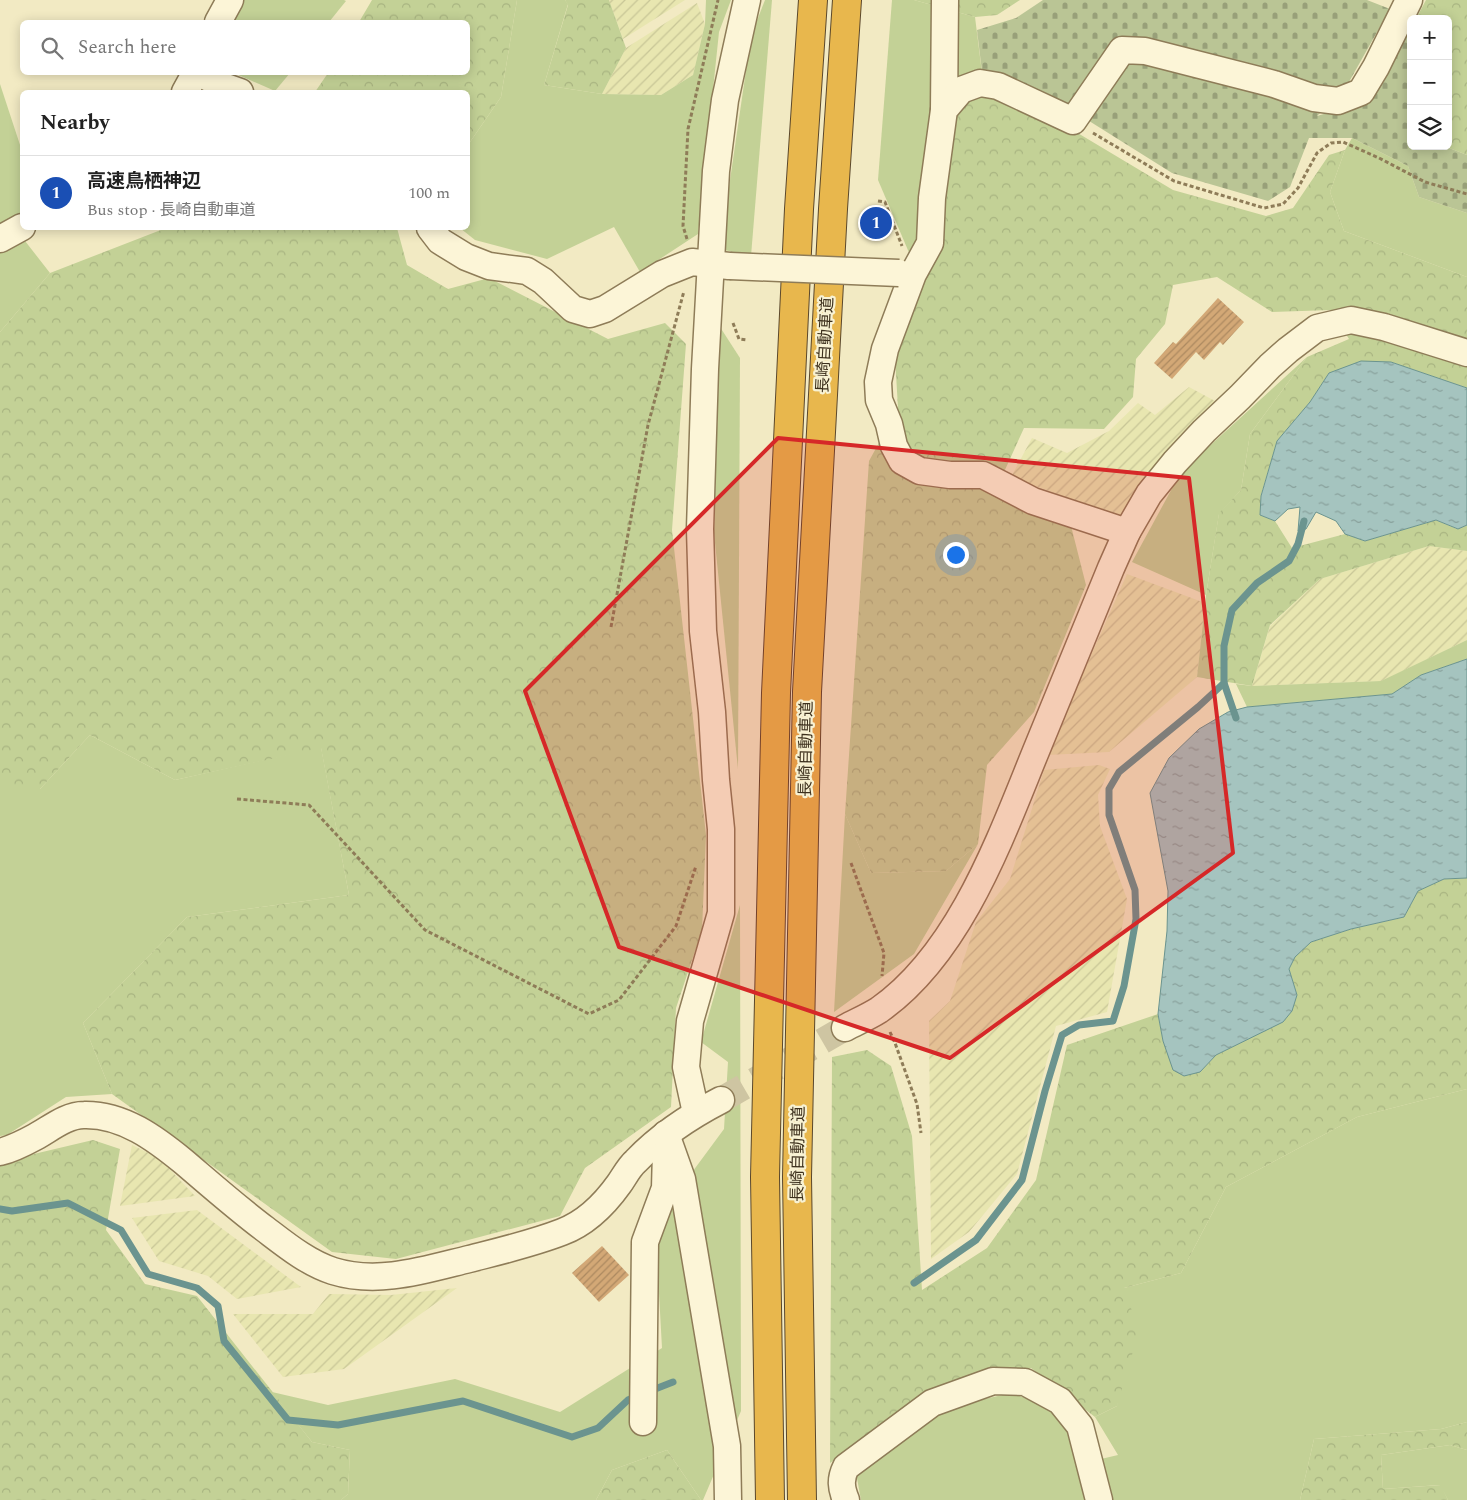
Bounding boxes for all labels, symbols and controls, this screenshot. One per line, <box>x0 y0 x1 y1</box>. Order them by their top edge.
map controls <box>1407 15 1452 150</box>
button: + <box>1407 15 1452 60</box>
search box <box>20 20 470 75</box>
text: Search here <box>78 33 177 62</box>
icon: search <box>38 34 66 62</box>
button: − <box>1407 60 1452 105</box>
button: layers <box>1407 105 1452 150</box>
text: Nearby <box>40 107 110 139</box>
text: 高速鳥栖神辺 <box>87 167 201 196</box>
text: 1 <box>52 181 60 205</box>
text: 100 m <box>408 181 450 205</box>
text: Bus stop · 長崎自動車道 <box>87 198 256 222</box>
pin: 1 <box>860 204 892 242</box>
street label: 長崎自動車道 <box>811 296 839 394</box>
your location <box>943 542 969 568</box>
street label: 長崎自動車道 <box>793 701 819 797</box>
street label: 長崎自動車道 <box>785 1106 811 1202</box>

